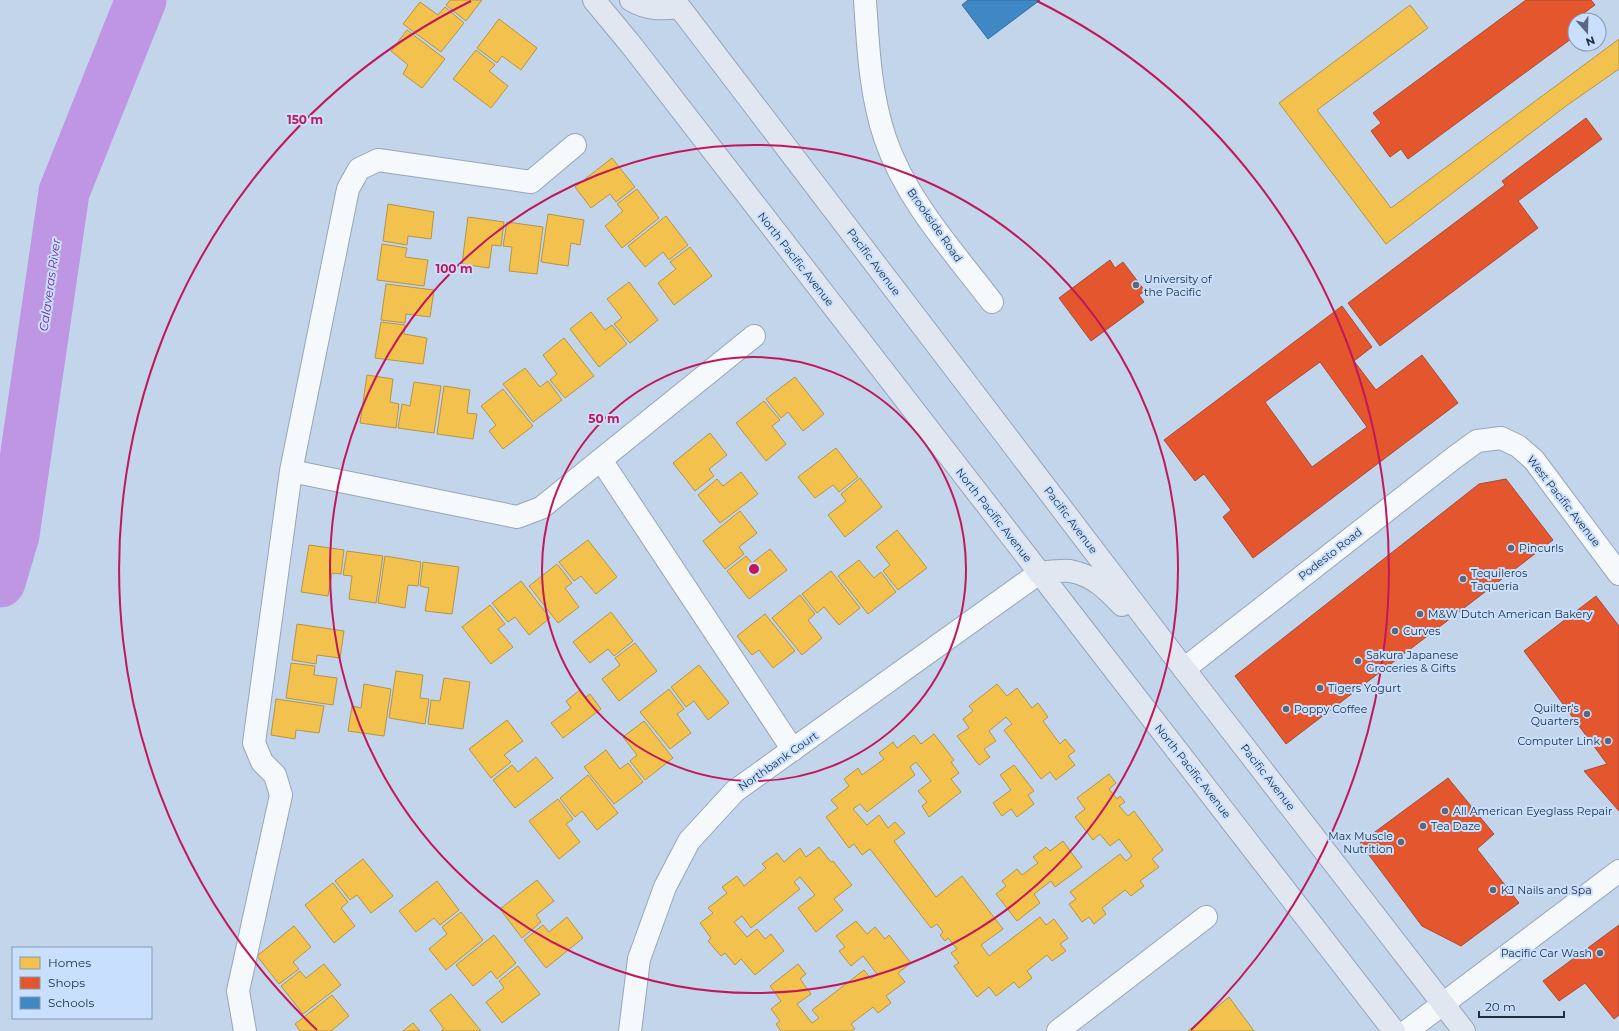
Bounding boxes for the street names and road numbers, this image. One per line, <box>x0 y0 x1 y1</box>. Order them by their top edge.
street label: Brookside Road <box>904 185 966 265</box>
street label: North Pacific Avenue <box>755 209 837 309</box>
street label: Pacific Avenue <box>844 226 904 299</box>
street label: West Pacific Avenue <box>1524 453 1604 549</box>
street label: North Pacific Avenue <box>953 465 1035 565</box>
street label: Pacific Avenue <box>1041 484 1101 557</box>
street label: Podesto Road <box>1295 525 1365 583</box>
street label: North Pacific Avenue <box>1152 721 1234 821</box>
street label: Northbank Court <box>735 728 821 794</box>
street label: Pacific Avenue <box>1238 741 1299 813</box>

